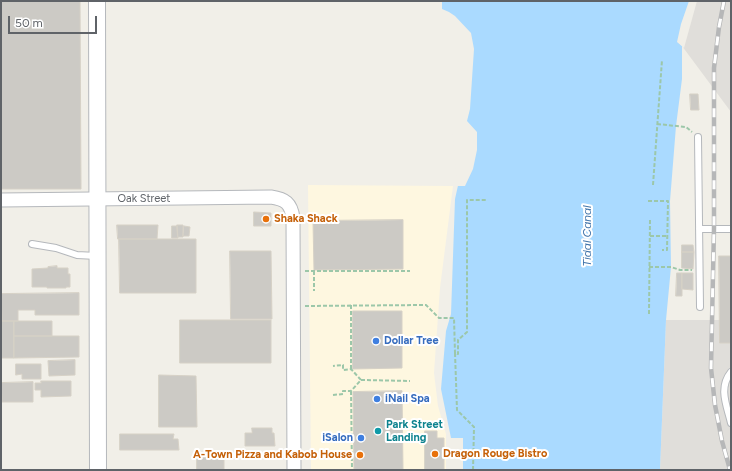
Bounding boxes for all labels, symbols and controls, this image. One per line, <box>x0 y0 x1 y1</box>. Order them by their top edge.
scale bar <box>10 8 99 34</box>
text: 50 m <box>15 16 43 30</box>
street label: Oak Street <box>118 192 170 206</box>
water label: Tidal Canal <box>580 205 594 267</box>
place label: Shaka Shack <box>274 212 338 226</box>
marker: Shaka Shack <box>261 214 271 224</box>
place label: Dollar Tree <box>384 334 439 348</box>
marker: Dollar Tree <box>371 336 381 346</box>
place label: iNail Spa <box>385 392 430 406</box>
marker: iNail Spa <box>372 394 382 404</box>
place label: Park Street Landing <box>386 418 443 444</box>
marker: Park Street Landing <box>373 426 383 436</box>
place label: iSalon <box>322 431 353 445</box>
marker: iSalon <box>356 433 366 443</box>
place label: Dragon Rouge Bistro <box>443 447 547 461</box>
place label: A-Town Pizza and Kabob House <box>193 448 352 462</box>
marker: Dragon Rouge Bistro <box>430 449 440 459</box>
marker: A-Town Pizza and Kabob House <box>355 450 365 460</box>

